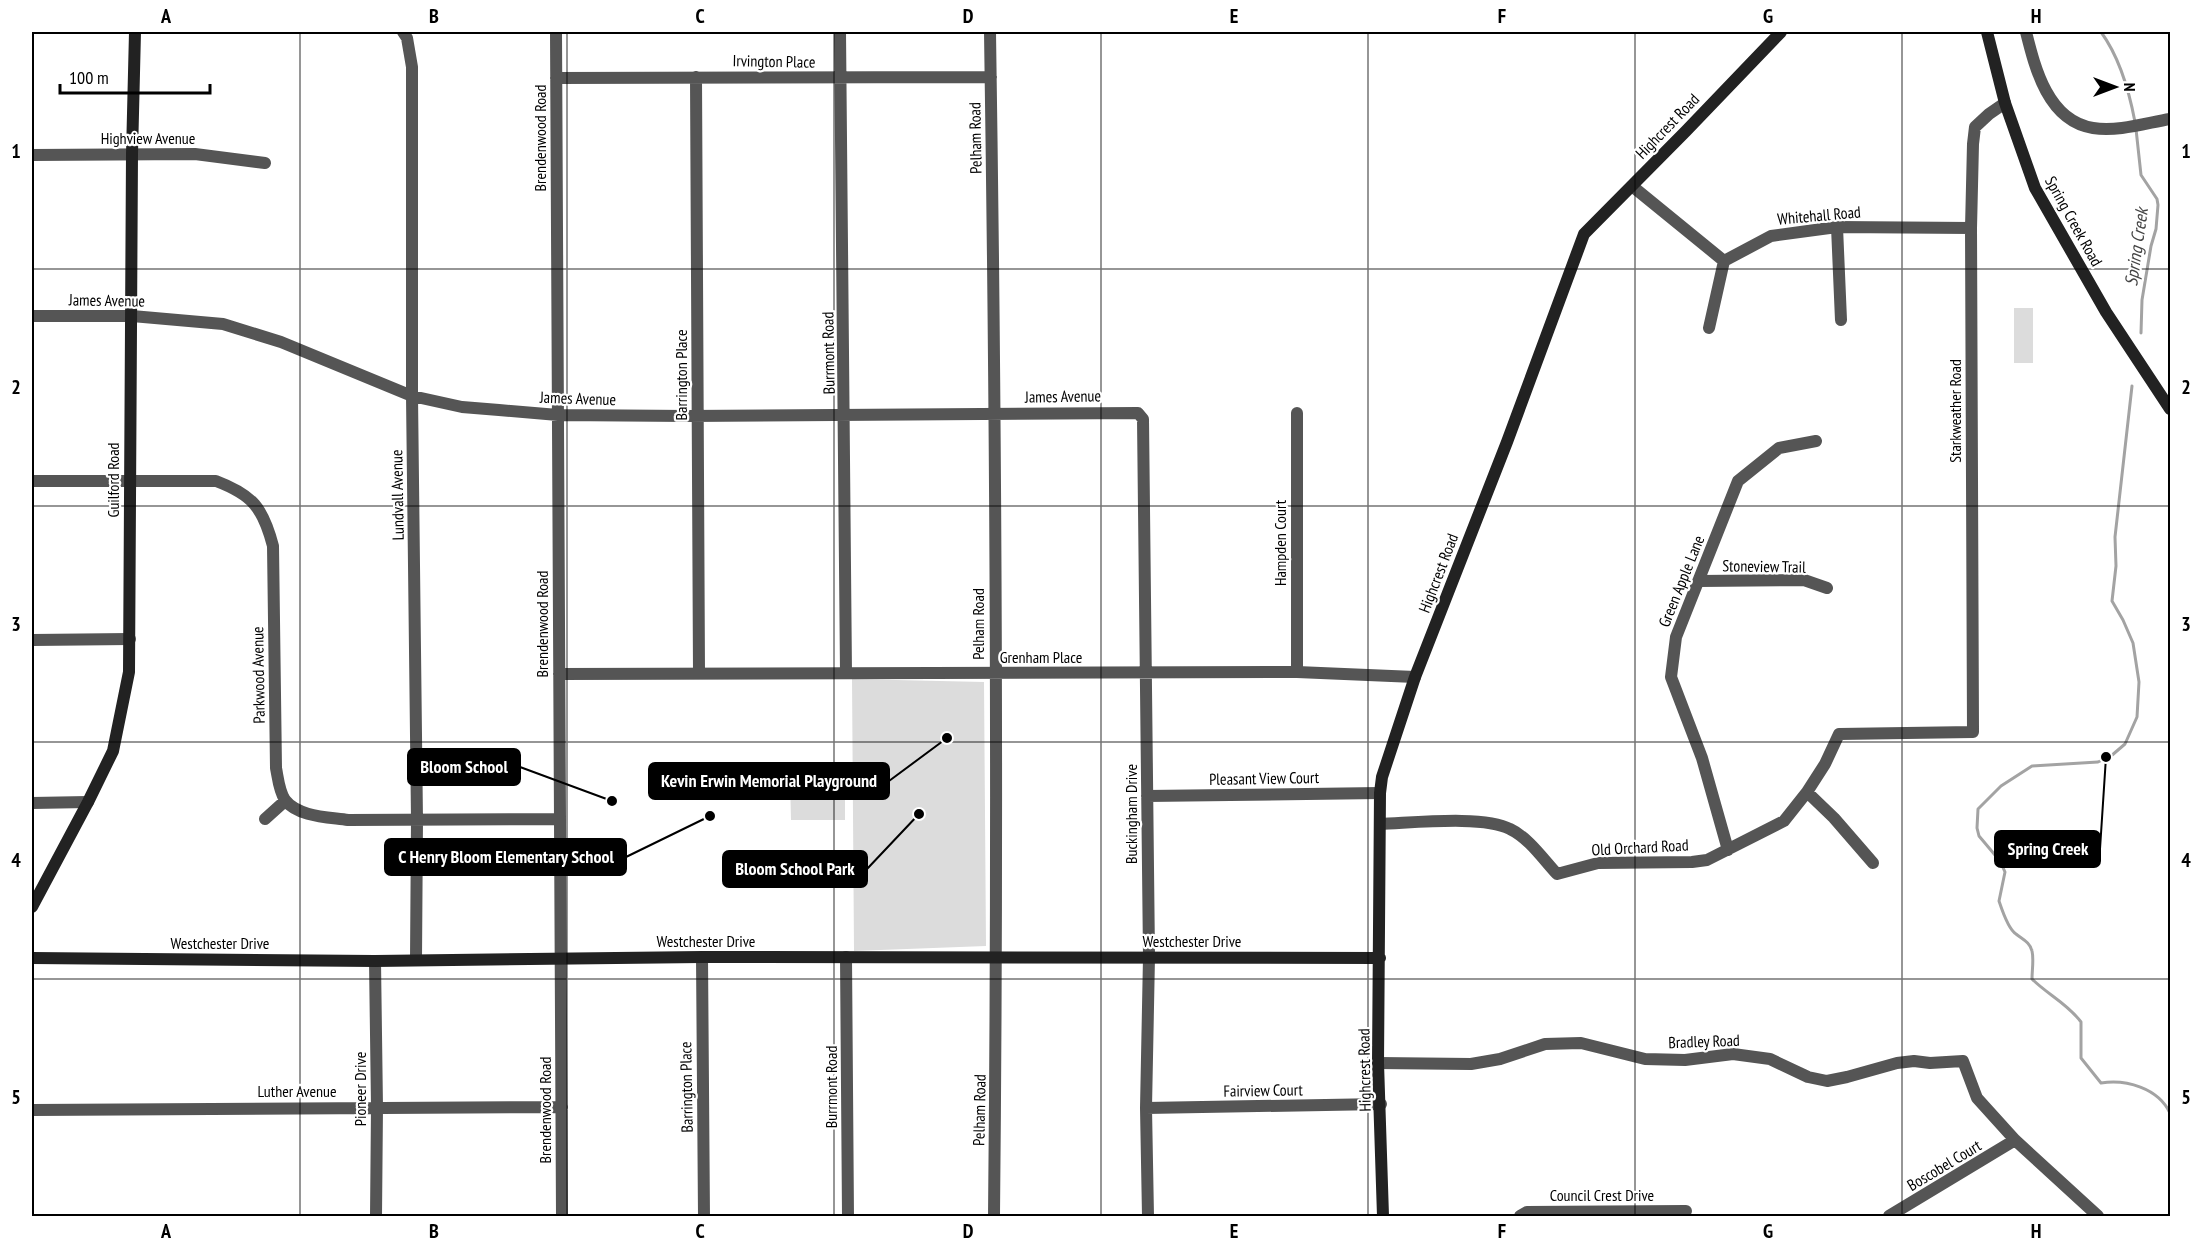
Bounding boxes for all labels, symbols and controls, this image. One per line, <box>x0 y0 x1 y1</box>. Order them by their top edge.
text: A <box>160 3 172 29</box>
text: B <box>429 3 439 29</box>
text: C <box>695 3 705 29</box>
text: D <box>963 3 974 29</box>
text: E <box>1230 3 1238 29</box>
text: F <box>1498 3 1506 29</box>
text: G <box>1763 3 1773 29</box>
text: H <box>2031 3 2041 29</box>
street label: Irvington Place <box>732 50 816 72</box>
scale bar <box>60 57 210 95</box>
north arrow <box>2085 57 2145 117</box>
text: 100 m <box>69 66 109 89</box>
text: N <box>2120 83 2140 91</box>
street label: Brendenwood Road <box>530 85 550 191</box>
street label: Highcrest Road <box>1631 89 1703 163</box>
street label: Pelham Road <box>964 102 986 174</box>
street label: Highview Avenue <box>101 128 195 148</box>
text: 1 <box>11 138 21 164</box>
text: 1 <box>2181 138 2191 164</box>
street label: Spring Creek Road <box>2041 172 2107 270</box>
street label: Whitehall Road <box>1776 201 1862 229</box>
water label: Spring Creek <box>2119 205 2153 287</box>
street label: James Avenue <box>68 289 145 311</box>
street label: Burrmont Road <box>817 311 839 395</box>
street label: Barrington Place <box>671 329 691 421</box>
street label: Starkweather Road <box>1945 359 1965 463</box>
text: 2 <box>11 374 21 400</box>
text: 2 <box>2181 374 2191 400</box>
street label: James Avenue <box>1024 385 1101 407</box>
street label: James Avenue <box>539 387 616 409</box>
street label: Guilford Road <box>103 442 123 517</box>
street label: Lundvall Avenue <box>386 449 408 541</box>
street label: Hampden Court <box>1270 499 1290 586</box>
street label: Highcrest Road <box>1414 531 1462 615</box>
street label: Green Apple Lane <box>1654 532 1708 630</box>
street label: Stoneview Trail <box>1722 555 1806 577</box>
street label: Brendenwood Road <box>532 571 552 677</box>
street label: Pelham Road <box>968 588 988 660</box>
text: 3 <box>11 611 21 637</box>
text: 3 <box>2181 611 2191 637</box>
street label: Parkwood Avenue <box>247 626 269 724</box>
street label: Grenham Place <box>1000 647 1082 667</box>
callout: Bloom School <box>408 749 520 785</box>
text: Bloom School <box>420 755 508 778</box>
callout: Kevin Erwin Memorial Playground <box>649 763 889 799</box>
street label: Buckingham Drive <box>1121 764 1141 864</box>
street label: Pleasant View Court <box>1209 767 1320 789</box>
text: Kevin Erwin Memorial Playground <box>661 769 877 792</box>
callout: Spring Creek <box>1995 831 2100 867</box>
street label: Old Orchard Road <box>1591 834 1689 860</box>
text: Spring Creek <box>2008 837 2089 860</box>
callout: C Henry Bloom Elementary School <box>385 839 626 875</box>
text: C Henry Bloom Elementary School <box>398 845 614 868</box>
text: 4 <box>11 847 21 873</box>
text: 4 <box>2181 847 2191 873</box>
callout: Bloom School Park <box>723 851 867 887</box>
text: Bloom School Park <box>735 857 855 880</box>
street label: Westchester Drive <box>657 931 755 951</box>
street label: Westchester Drive <box>1143 931 1241 951</box>
street label: Westchester Drive <box>171 933 269 953</box>
street label: Highcrest Road <box>1353 1028 1375 1112</box>
street label: Bradley Road <box>1668 1030 1740 1052</box>
street label: Barrington Place <box>675 1041 697 1133</box>
street label: Burrmont Road <box>821 1046 841 1128</box>
street label: Pioneer Drive <box>350 1052 370 1126</box>
street label: Brendenwood Road <box>535 1057 555 1163</box>
street label: Pelham Road <box>968 1074 990 1146</box>
street label: Fairview Court <box>1223 1079 1303 1101</box>
street label: Luther Avenue <box>257 1081 337 1101</box>
text: 5 <box>11 1084 21 1110</box>
text: 5 <box>2181 1084 2191 1110</box>
street label: Boscobel Court <box>1903 1135 1985 1195</box>
street label: Council Crest Drive <box>1550 1185 1654 1205</box>
text: A <box>160 1218 172 1244</box>
text: B <box>429 1218 439 1244</box>
text: C <box>695 1218 705 1244</box>
text: D <box>963 1218 974 1244</box>
text: E <box>1230 1218 1238 1244</box>
text: F <box>1498 1218 1506 1244</box>
text: G <box>1763 1218 1773 1244</box>
text: H <box>2031 1218 2041 1244</box>

